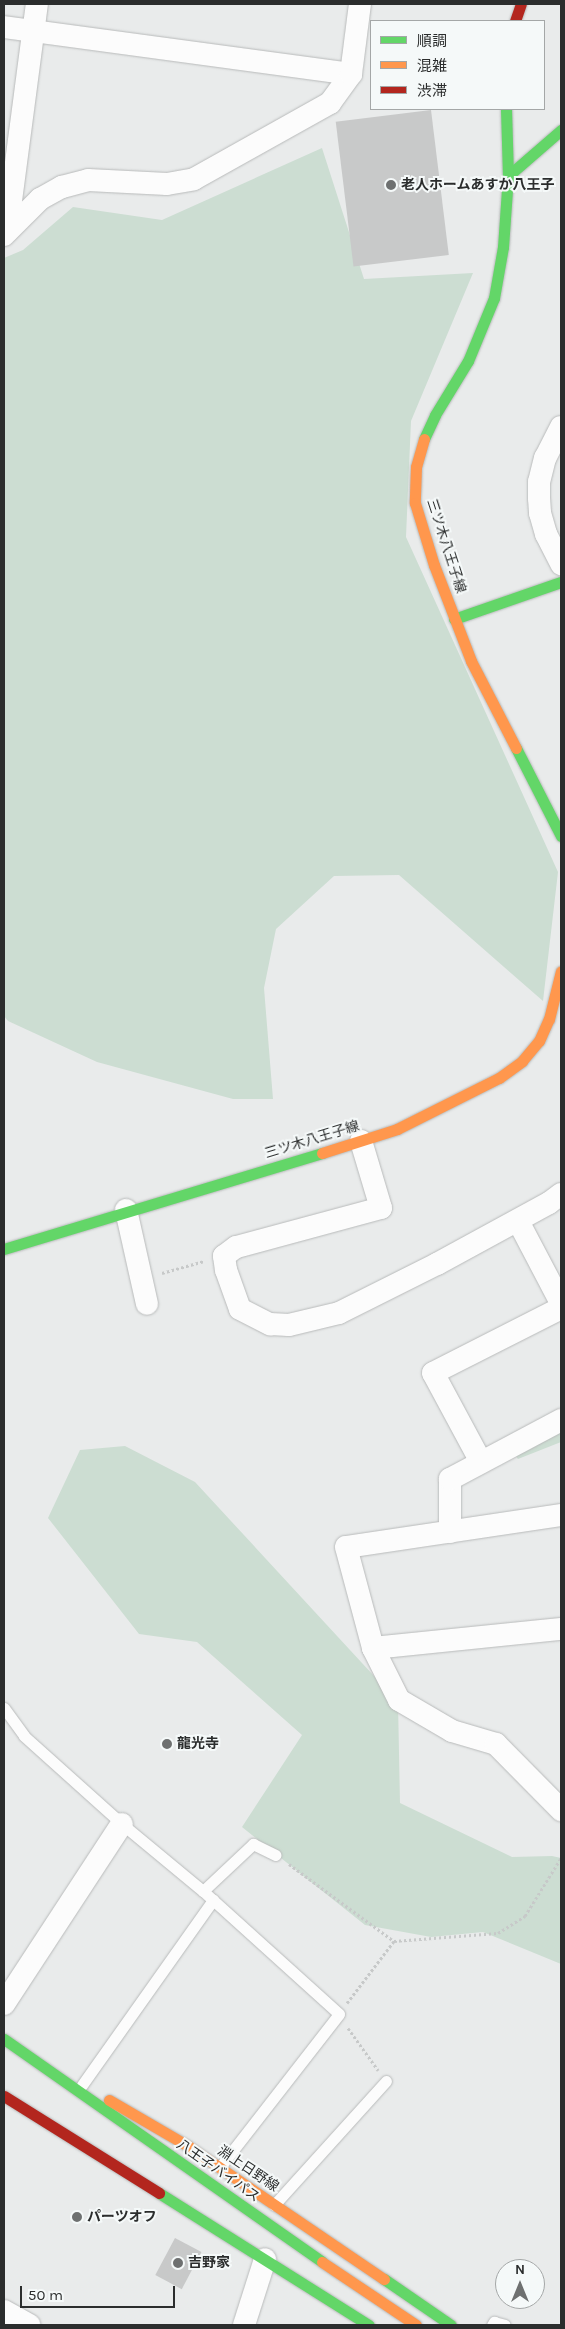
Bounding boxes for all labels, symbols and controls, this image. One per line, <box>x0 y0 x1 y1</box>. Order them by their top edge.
legend <box>370 20 545 110</box>
text: 順調 <box>417 32 447 50</box>
text: 混雑 <box>417 57 447 75</box>
text: 渋滞 <box>417 82 447 100</box>
place label: 老人ホームあすか八王子 <box>401 177 555 193</box>
marker: 老人ホームあすか八王子 <box>385 179 397 191</box>
street label: 三ツ木八王子線 <box>423 497 469 595</box>
street label: 三ツ木八王子線 <box>263 1118 361 1162</box>
place label: 龍光寺 <box>177 1736 219 1752</box>
marker: 龍光寺 <box>161 1738 173 1750</box>
street label: 八王子バイパス <box>173 2136 263 2206</box>
street label: 淵上日野線 <box>214 2142 282 2196</box>
place label: パーツオフ <box>87 2209 157 2225</box>
marker: パーツオフ <box>71 2211 83 2223</box>
place label: 吉野家 <box>188 2255 230 2271</box>
marker: 吉野家 <box>172 2257 184 2269</box>
north arrow <box>495 2259 545 2309</box>
text: N <box>515 2261 525 2278</box>
scale bar <box>22 2276 178 2308</box>
text: 50 m <box>28 2286 63 2304</box>

